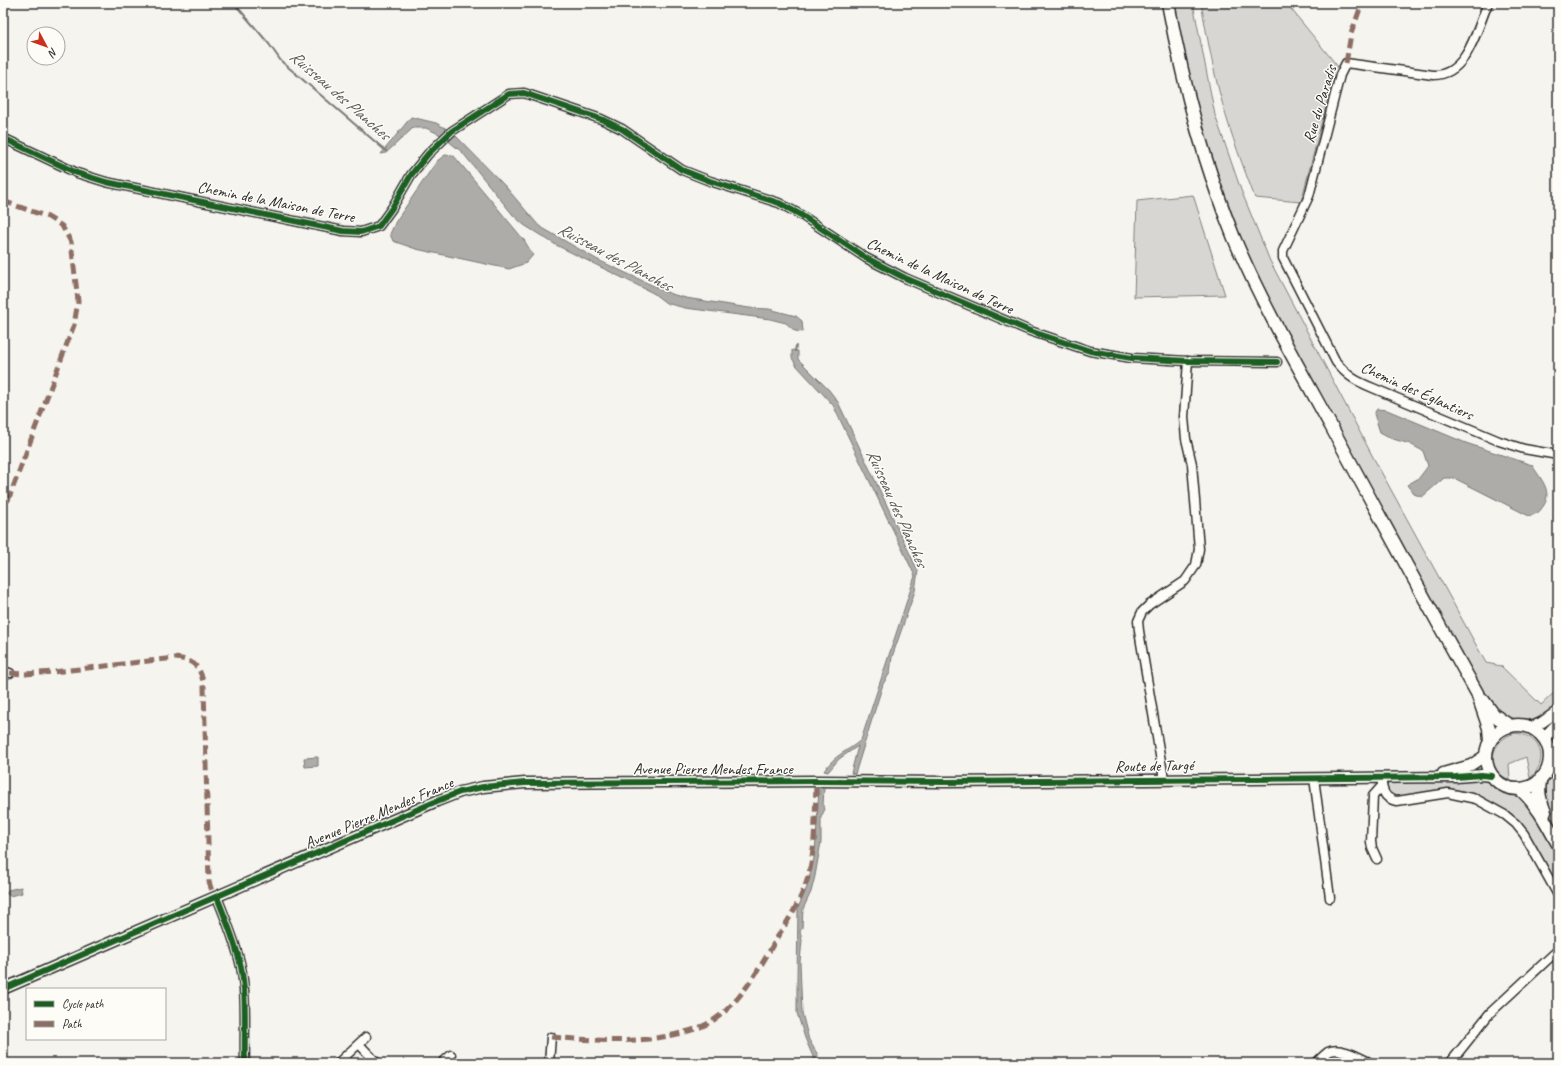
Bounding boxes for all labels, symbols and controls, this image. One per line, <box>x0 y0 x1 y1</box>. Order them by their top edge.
north arrow <box>26 26 66 66</box>
text: N <box>45 45 61 61</box>
water label: Ruisseau des Planches <box>286 46 397 146</box>
street label: Rue du Paradis <box>1299 61 1342 145</box>
street label: Chemin de la Maison de Terre <box>196 177 358 227</box>
water label: Ruisseau des Planches <box>554 218 678 297</box>
street label: Chemin de la Maison de Terre <box>863 233 1018 320</box>
street label: Chemin des Églantiers <box>1358 357 1478 425</box>
water label: Ruisseau des Planches <box>862 446 934 573</box>
street label: Route de Targé <box>1114 755 1196 777</box>
street label: Avenue Pierre Mendes France <box>633 759 794 779</box>
street label: Avenue Pierre Mendes France <box>302 772 458 853</box>
legend <box>26 988 166 1040</box>
text: Cycle path <box>62 996 104 1012</box>
text: Path <box>62 1016 82 1032</box>

